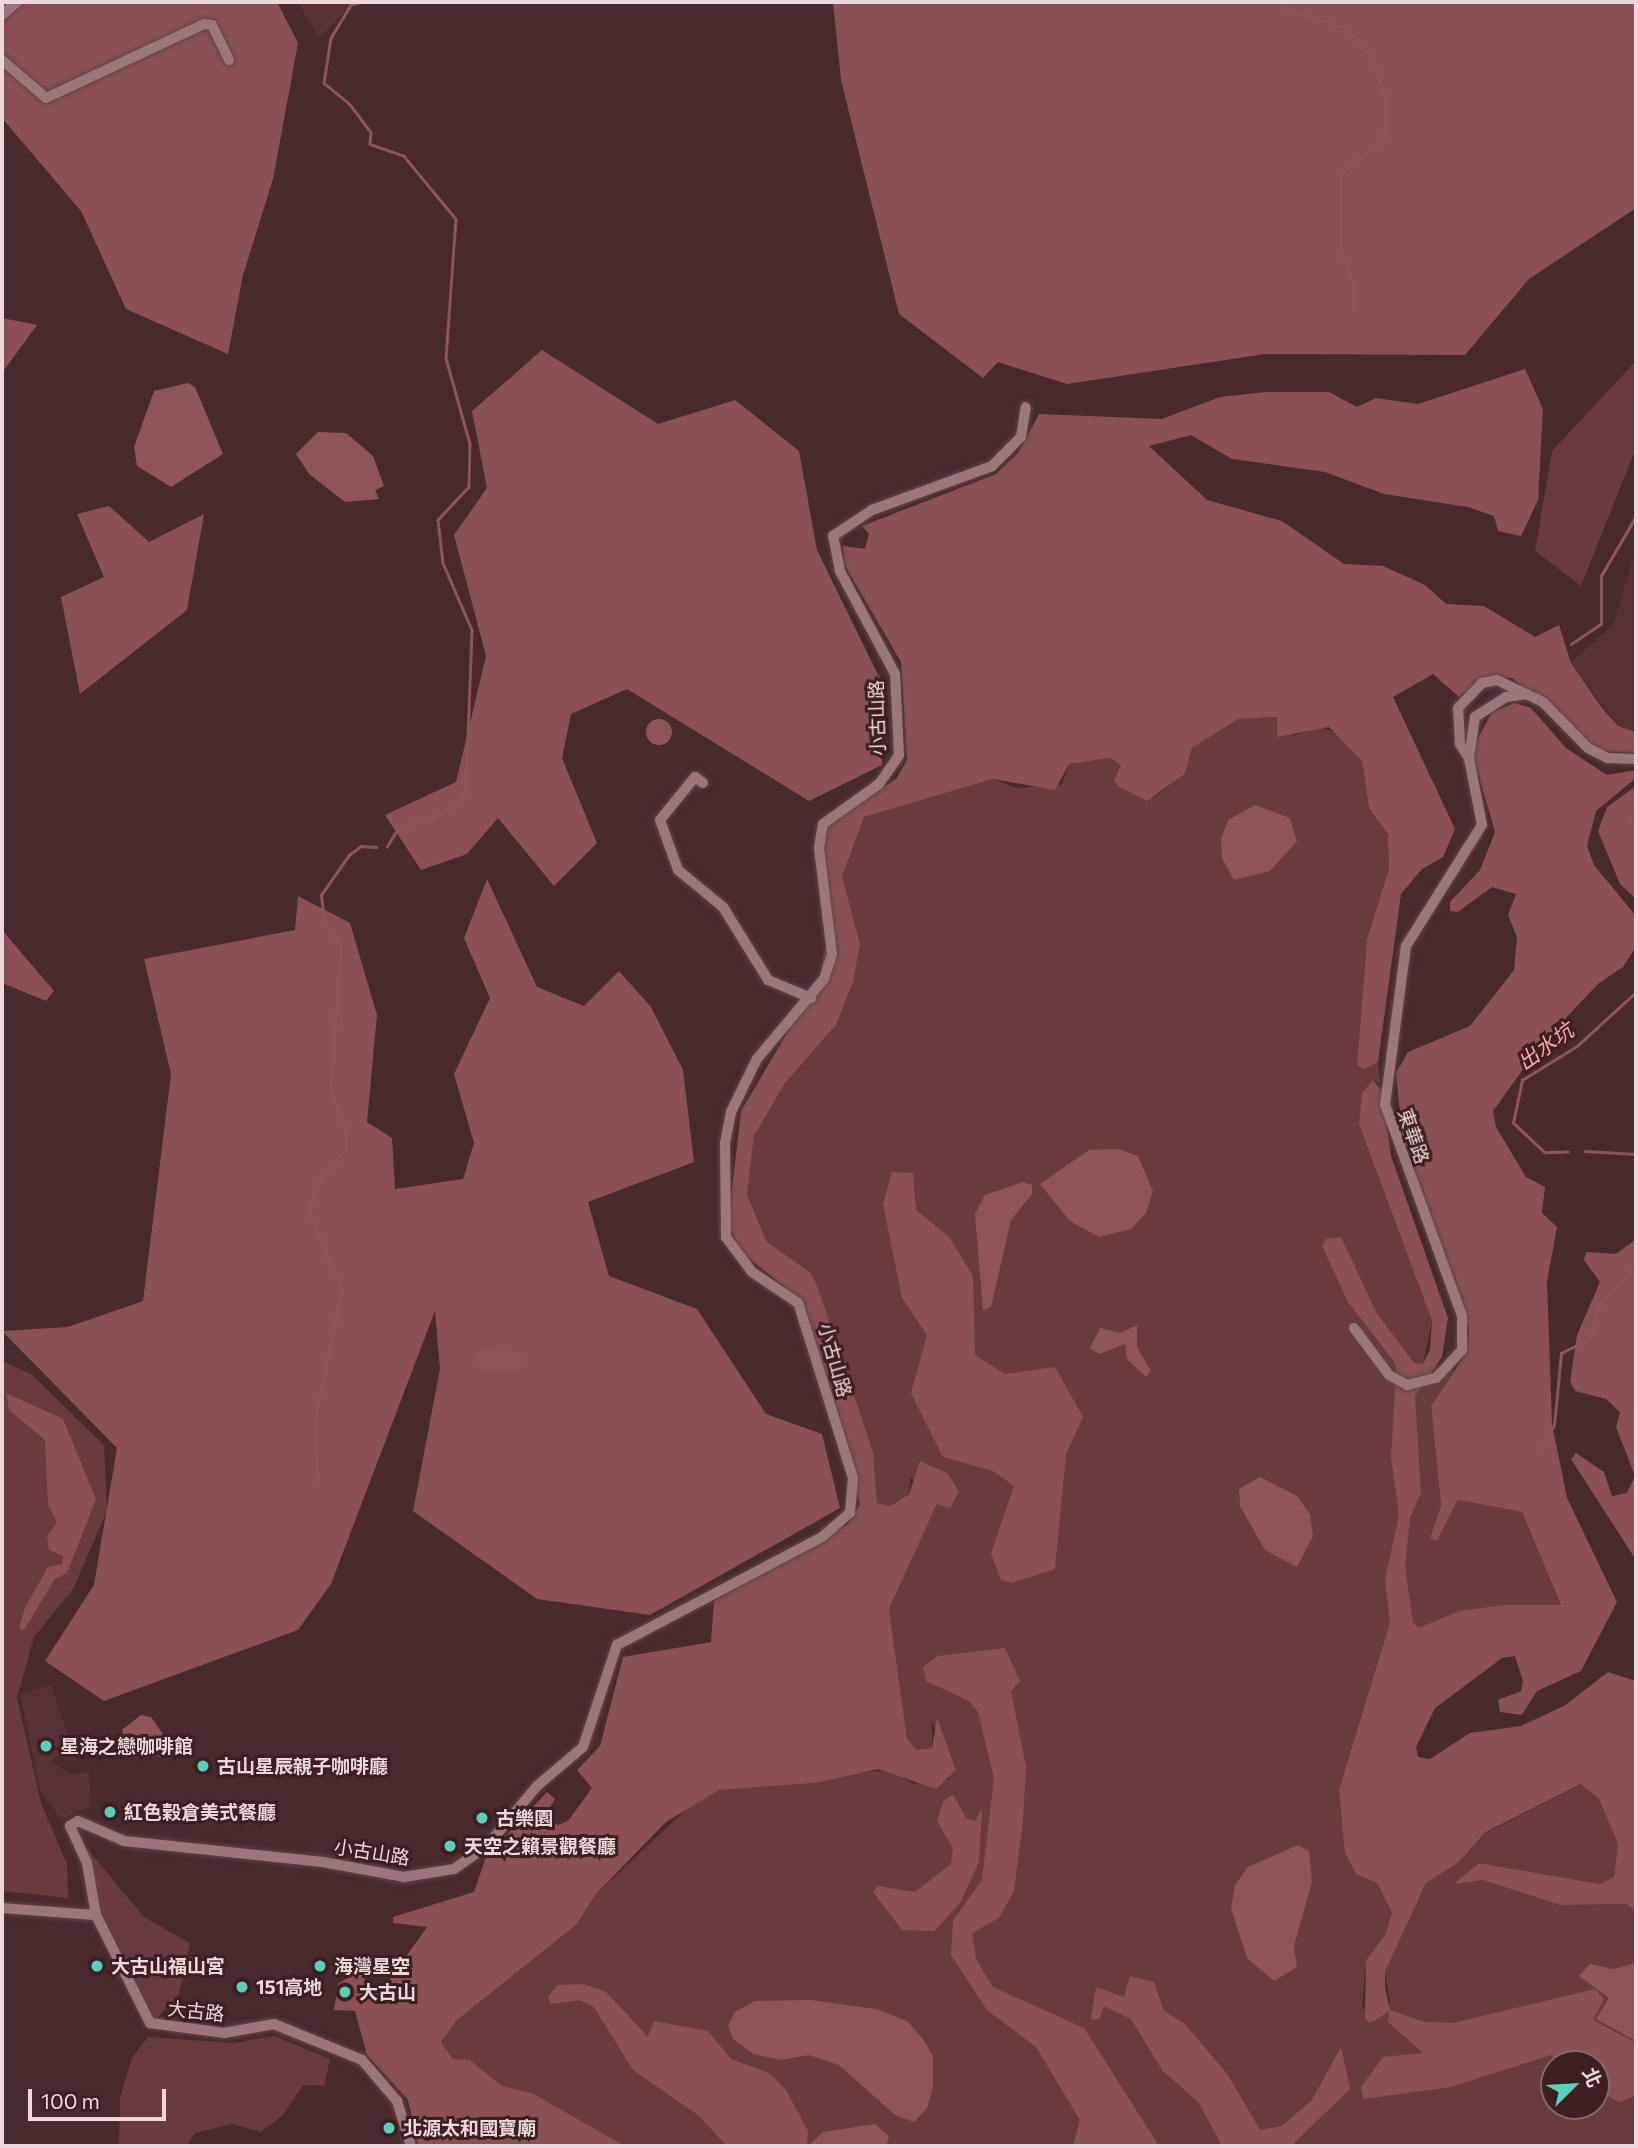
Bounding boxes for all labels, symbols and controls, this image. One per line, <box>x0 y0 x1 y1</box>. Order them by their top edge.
street label: 小古山路 <box>864 680 890 756</box>
water label: 出水坑 <box>1512 1017 1578 1075</box>
street label: 東華路 <box>1394 1105 1434 1167</box>
street label: 小古山路 <box>814 1320 856 1400</box>
place label: 星海之戀咖啡館 <box>60 1735 193 1757</box>
marker: 星海之戀咖啡館 <box>38 1738 54 1754</box>
place label: 古山星辰親子咖啡廳 <box>217 1755 388 1777</box>
marker: 古山星辰親子咖啡廳 <box>195 1758 211 1774</box>
place label: 紅色榖倉美式餐廳 <box>124 1801 276 1823</box>
marker: 紅色榖倉美式餐廳 <box>102 1804 118 1820</box>
place label: 古樂園 <box>496 1807 553 1829</box>
marker: 古樂園 <box>474 1810 490 1826</box>
street label: 小古山路 <box>333 1835 411 1869</box>
place label: 天空之籟景觀餐廳 <box>464 1835 616 1857</box>
marker: 天空之籟景觀餐廳 <box>442 1838 458 1854</box>
place label: 大古山福山宮 <box>111 1955 225 1977</box>
place label: 海灣星空 <box>334 1955 410 1977</box>
marker: 大古山福山宮 <box>89 1958 105 1974</box>
marker: 海灣星空 <box>312 1958 328 1974</box>
place label: 151高地 <box>256 1976 322 1998</box>
marker: 151高地 <box>234 1979 250 1995</box>
place label: 大古山 <box>359 1981 416 2003</box>
marker: 大古山 <box>337 1984 353 2000</box>
street label: 大古路 <box>166 1997 226 2025</box>
north arrow <box>1540 2050 1610 2120</box>
text: 北 <box>1578 2064 1607 2090</box>
scale bar <box>32 2074 170 2118</box>
text: 100 m <box>41 2088 100 2113</box>
place label: 北源太和國寶廟 <box>403 2117 536 2139</box>
marker: 北源太和國寶廟 <box>381 2120 397 2136</box>

